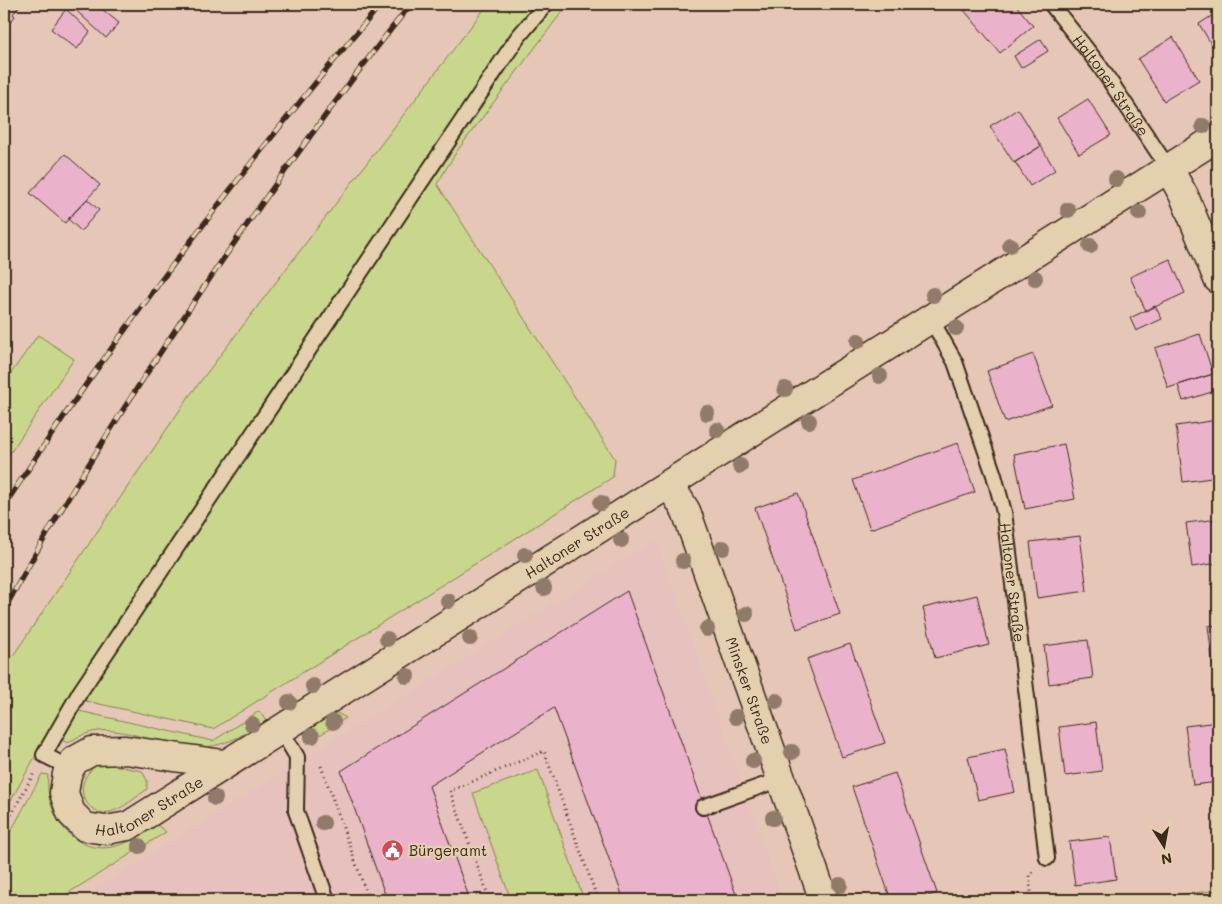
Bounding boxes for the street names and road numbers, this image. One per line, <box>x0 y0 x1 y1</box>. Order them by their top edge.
street label: Haltoner Straße <box>1068 30 1154 140</box>
street label: Haltoner Straße <box>521 502 633 583</box>
street label: Haltoner Straße <box>995 522 1030 643</box>
street label: Minsker Straße <box>721 634 778 747</box>
street label: Haltoner Straße <box>94 771 207 840</box>

